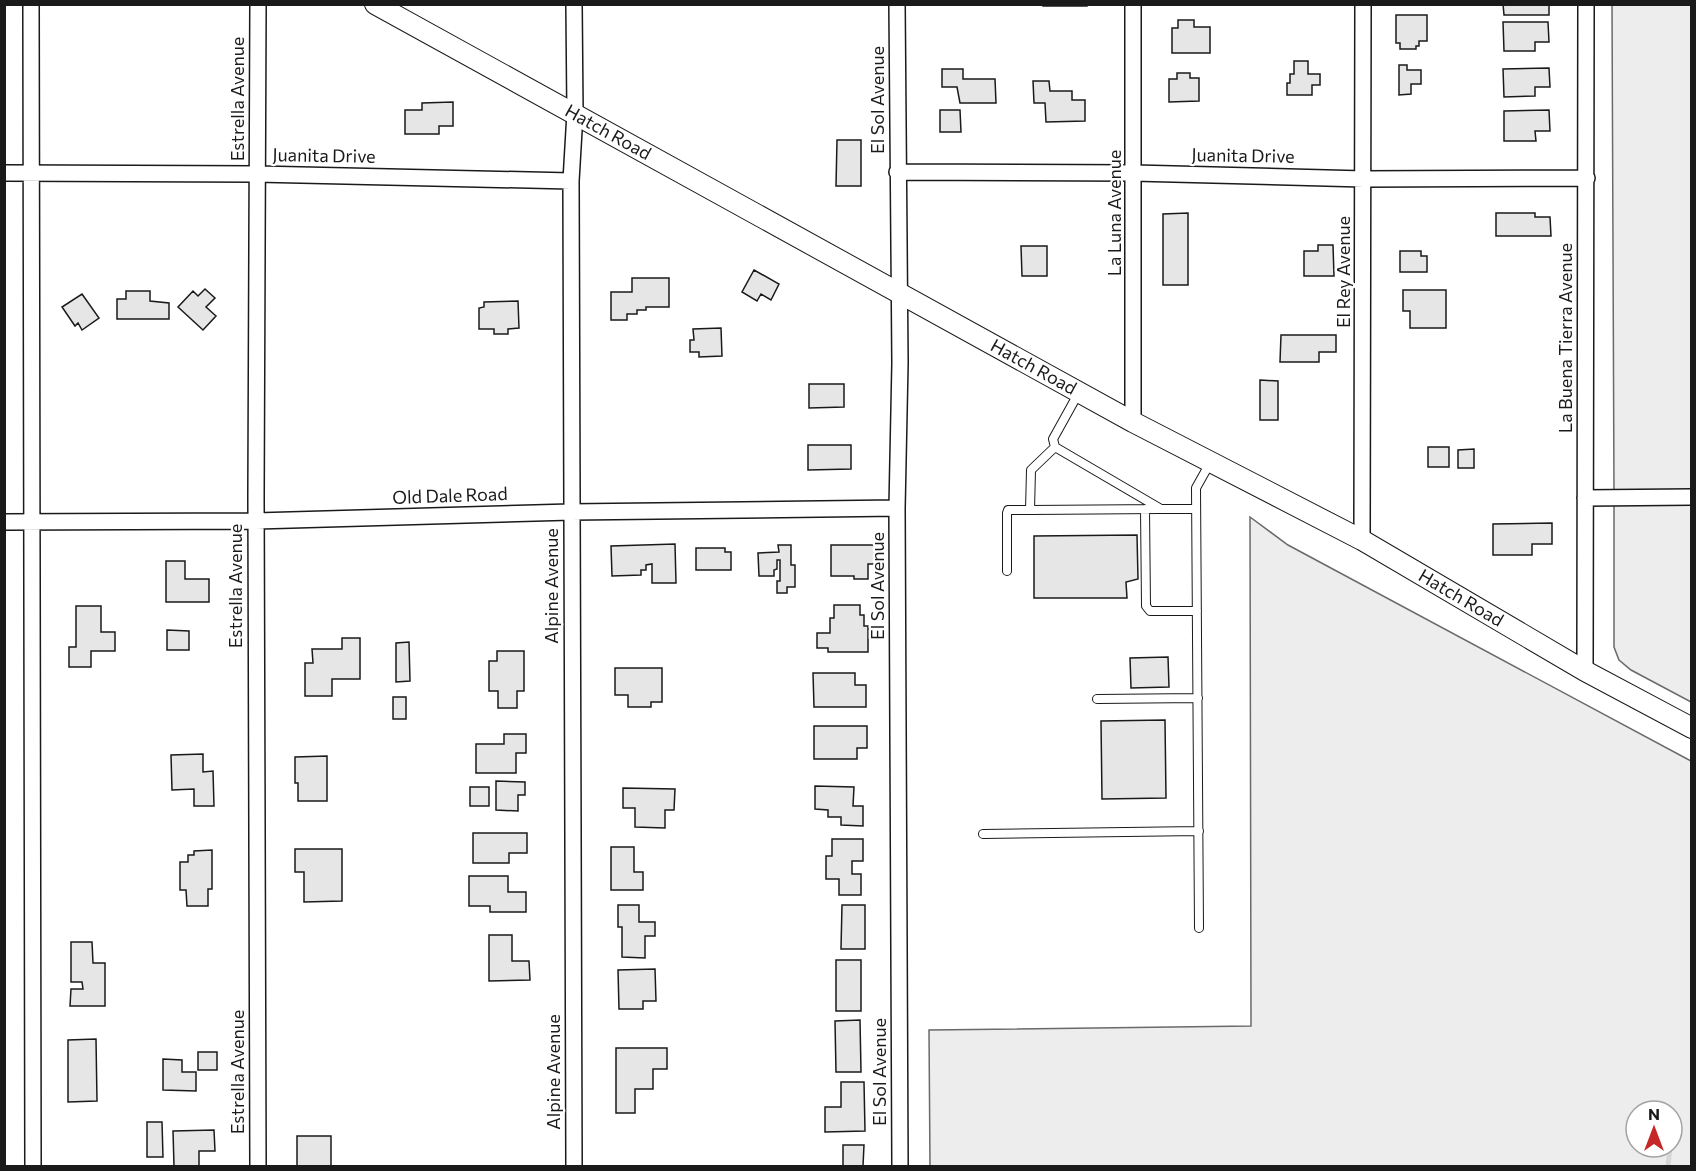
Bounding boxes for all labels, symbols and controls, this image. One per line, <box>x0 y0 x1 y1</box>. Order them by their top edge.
street label: Estrella Avenue <box>226 37 248 161</box>
street label: El Sol Avenue <box>866 46 888 154</box>
street label: Hatch Road <box>562 99 655 164</box>
street label: Juanita Drive <box>272 143 376 167</box>
street label: Juanita Drive <box>1191 143 1295 167</box>
street label: La Luna Avenue <box>1103 150 1125 276</box>
street label: El Rey Avenue <box>1332 216 1354 328</box>
street label: La Buena Tierra Avenue <box>1554 243 1576 433</box>
street label: Hatch Road <box>987 334 1081 399</box>
street label: Old Dale Road <box>392 482 508 508</box>
street label: Estrella Avenue <box>224 524 246 648</box>
street label: Alpine Avenue <box>540 528 562 644</box>
street label: El Sol Avenue <box>866 532 888 640</box>
street label: Hatch Road <box>1415 564 1508 631</box>
street label: Estrella Avenue <box>226 1010 248 1134</box>
street label: Alpine Avenue <box>542 1014 564 1130</box>
street label: El Sol Avenue <box>868 1018 890 1126</box>
north arrow <box>1624 1099 1684 1159</box>
text: N <box>1648 1104 1660 1123</box>

